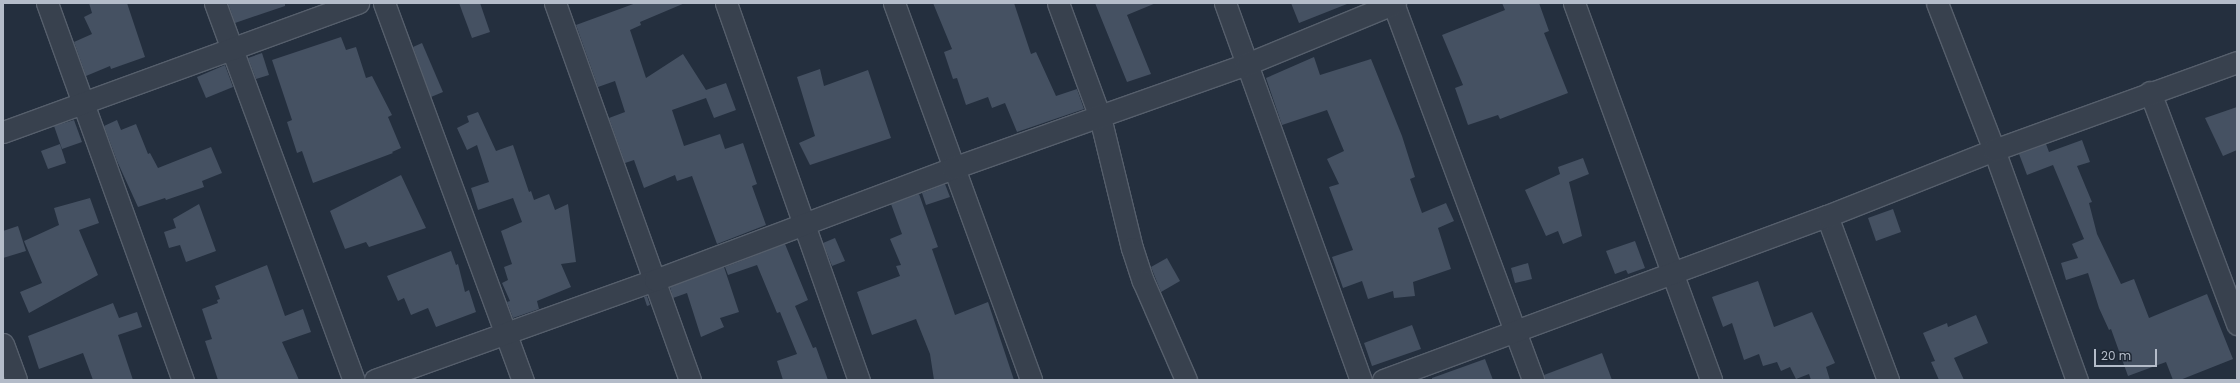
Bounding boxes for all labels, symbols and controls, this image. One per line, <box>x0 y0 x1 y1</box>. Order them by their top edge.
scale bar <box>2096 341 2159 367</box>
text: 20 m <box>2101 347 2131 364</box>

